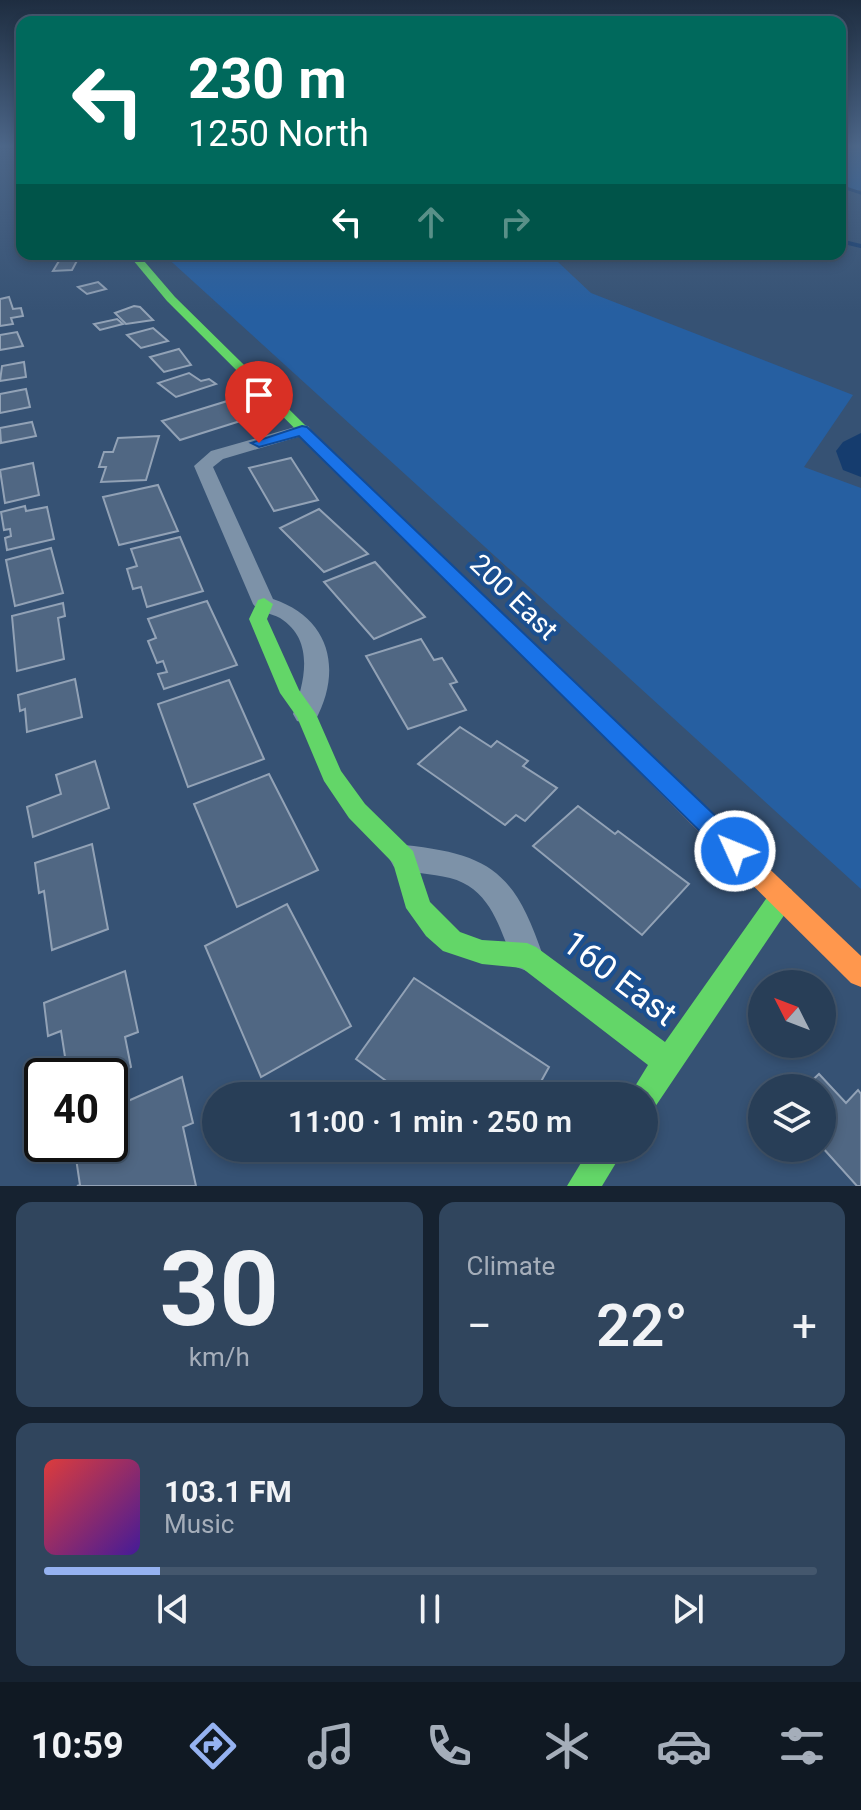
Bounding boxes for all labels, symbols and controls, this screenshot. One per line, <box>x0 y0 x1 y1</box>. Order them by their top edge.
text: 230 m <box>188 46 347 112</box>
icon: left <box>56 48 160 152</box>
text: 1250 North <box>188 113 369 155</box>
icon: left <box>325 200 369 244</box>
icon: ahead <box>409 200 453 244</box>
icon: right <box>493 200 537 244</box>
pin <box>225 361 293 443</box>
icon: arrive <box>237 373 281 417</box>
street label: 200 East <box>463 547 565 647</box>
position arrow <box>693 809 777 893</box>
street label: 160 East <box>555 922 685 1034</box>
north arrow <box>748 970 836 1058</box>
map controls <box>748 970 836 1162</box>
speed limit sign: 40 <box>24 1058 128 1162</box>
button: layers <box>748 1074 836 1162</box>
text: 11:00 · 1 min · 250 m <box>288 1104 572 1139</box>
text: 30 <box>160 1229 279 1350</box>
text: Climate <box>467 1251 555 1281</box>
text: 22° <box>596 1290 688 1361</box>
text: − <box>467 1300 492 1352</box>
text: + <box>792 1300 817 1352</box>
text: km/h <box>189 1342 250 1372</box>
text: 103.1 FM <box>164 1474 292 1509</box>
text: Music <box>164 1509 234 1539</box>
icon: previous <box>151 1587 195 1631</box>
icon: pause <box>408 1587 452 1631</box>
icon: next <box>666 1587 710 1631</box>
icon: directions <box>185 1718 241 1774</box>
icon: music <box>303 1718 359 1774</box>
icon: phone <box>421 1718 477 1774</box>
icon: climate <box>539 1718 595 1774</box>
icon: car <box>656 1718 712 1774</box>
icon: filters <box>774 1718 830 1774</box>
text: 10:59 <box>31 1725 124 1767</box>

